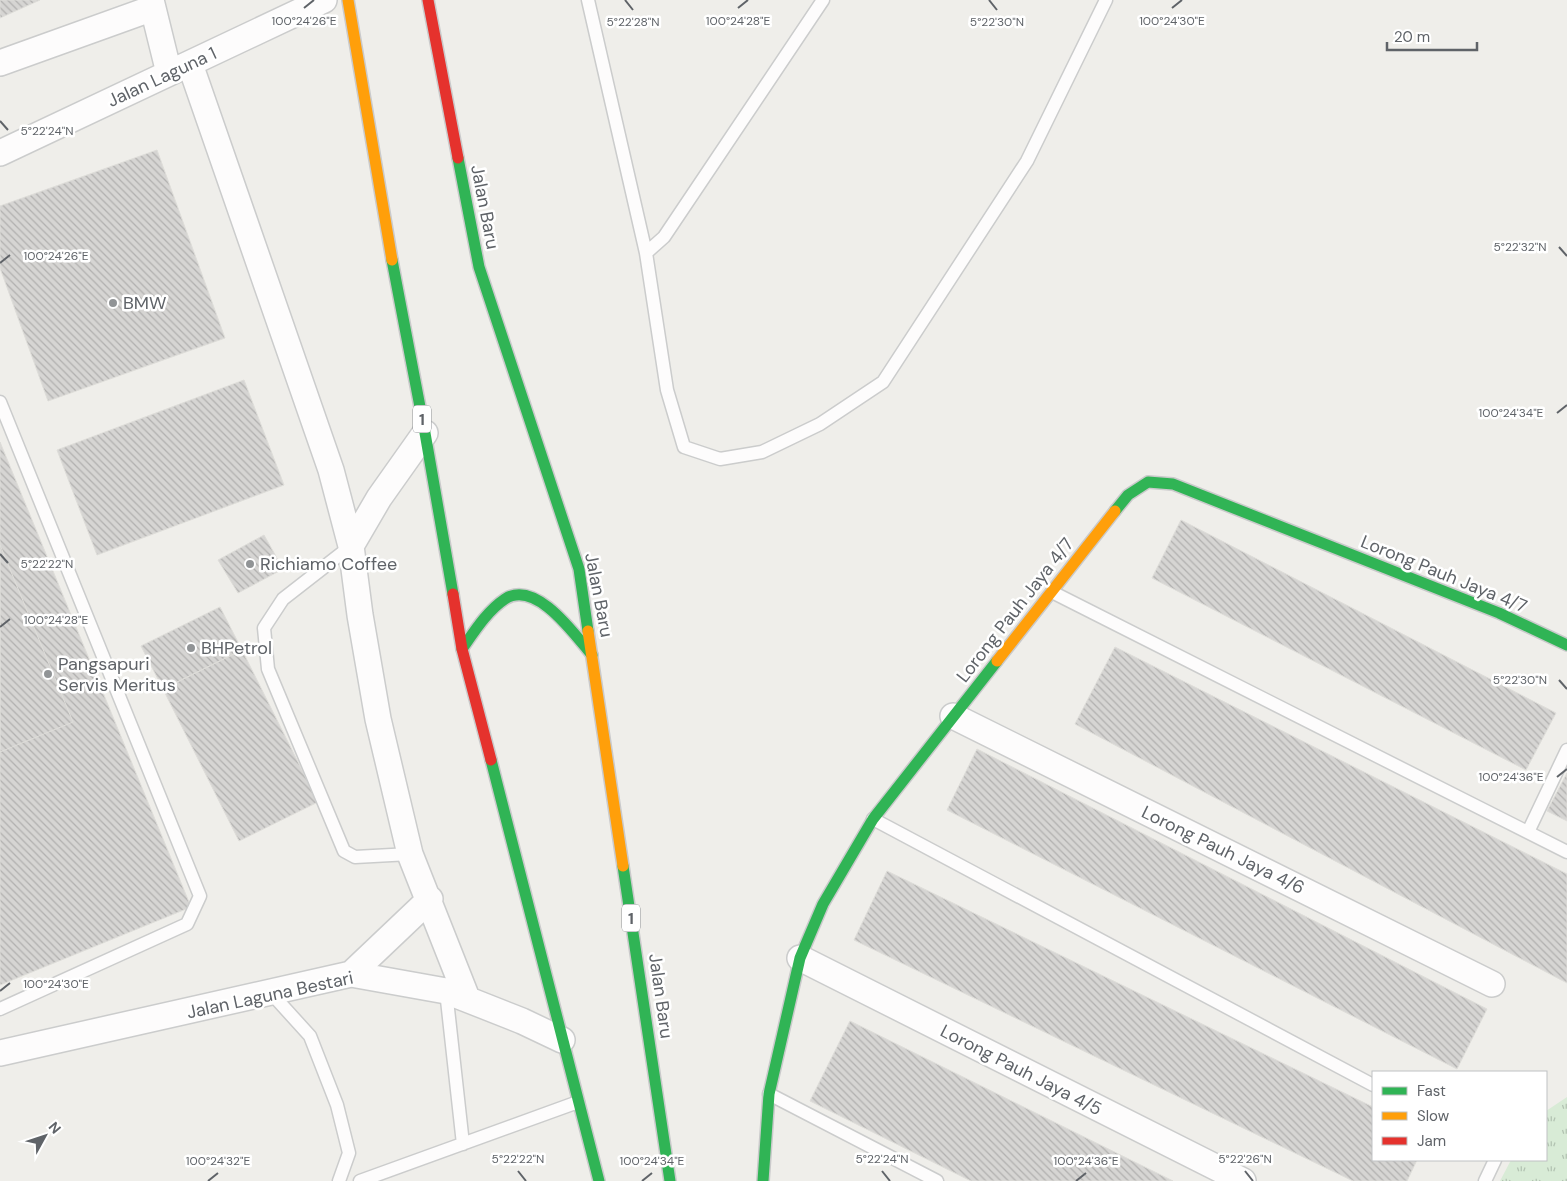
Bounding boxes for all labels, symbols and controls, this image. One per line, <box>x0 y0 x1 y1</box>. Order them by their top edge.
text: 100°24'26"E <box>272 13 337 29</box>
text: 100°24'28"E <box>706 13 770 29</box>
text: 100°24'30"E <box>1139 13 1205 29</box>
text: 5°22'28"N <box>607 14 659 30</box>
text: 5°22'30"N <box>970 14 1024 30</box>
scale bar <box>1387 20 1477 52</box>
text: 20 m <box>1394 27 1430 47</box>
street label: Jalan Laguna 1 <box>103 41 221 113</box>
text: 5°22'24"N <box>21 123 73 139</box>
street label: Jalan Baru <box>465 163 505 251</box>
text: 5°22'32"N <box>1494 239 1546 255</box>
text: 100°24'26"E <box>24 248 89 264</box>
place label: BMW <box>123 291 166 315</box>
marker: BMW <box>107 297 119 309</box>
text: 100°24'34"E <box>1479 405 1544 421</box>
road number: 1 <box>413 406 431 432</box>
street label: Lorong Pauh Jaya 4/7 <box>1357 530 1531 618</box>
street label: Lorong Pauh Jaya 4/7 <box>951 533 1079 687</box>
street label: Jalan Baru <box>579 551 619 639</box>
place label: Richiamo Coffee <box>260 552 397 576</box>
text: 5°22'22"N <box>21 556 73 572</box>
marker: Richiamo Coffee <box>244 558 256 570</box>
text: 100°24'28"E <box>24 612 88 628</box>
place label: BHPetrol <box>201 636 272 660</box>
marker: BHPetrol <box>185 642 197 654</box>
place label: Pangsapuri Servis Meritus <box>58 652 176 697</box>
marker: Pangsapuri Servis Meritus <box>42 668 54 680</box>
text: 5°22'30"N <box>1493 672 1547 688</box>
text: 100°24'36"E <box>1478 769 1544 785</box>
street label: Lorong Pauh Jaya 4/6 <box>1138 800 1308 900</box>
road number: 1 <box>622 904 640 931</box>
street label: Jalan Baru <box>643 952 679 1040</box>
street label: Jalan Laguna Bestari <box>184 966 356 1024</box>
text: 100°24'30"E <box>23 976 89 992</box>
street label: Lorong Pauh Jaya 4/5 <box>936 1019 1106 1121</box>
legend <box>1372 1071 1547 1161</box>
text: Fast <box>1417 1081 1446 1101</box>
text: Slow <box>1417 1106 1450 1126</box>
north arrow <box>20 1111 70 1161</box>
text: N <box>45 1118 65 1137</box>
text: Jam <box>1417 1131 1446 1151</box>
text: 5°22'22"N <box>492 1151 544 1167</box>
text: 5°22'24"N <box>856 1151 908 1167</box>
text: 5°22'26"N <box>1218 1151 1272 1167</box>
text: 100°24'32"E <box>186 1153 250 1169</box>
text: 100°24'34"E <box>620 1153 685 1169</box>
text: 100°24'36"E <box>1053 1153 1119 1169</box>

